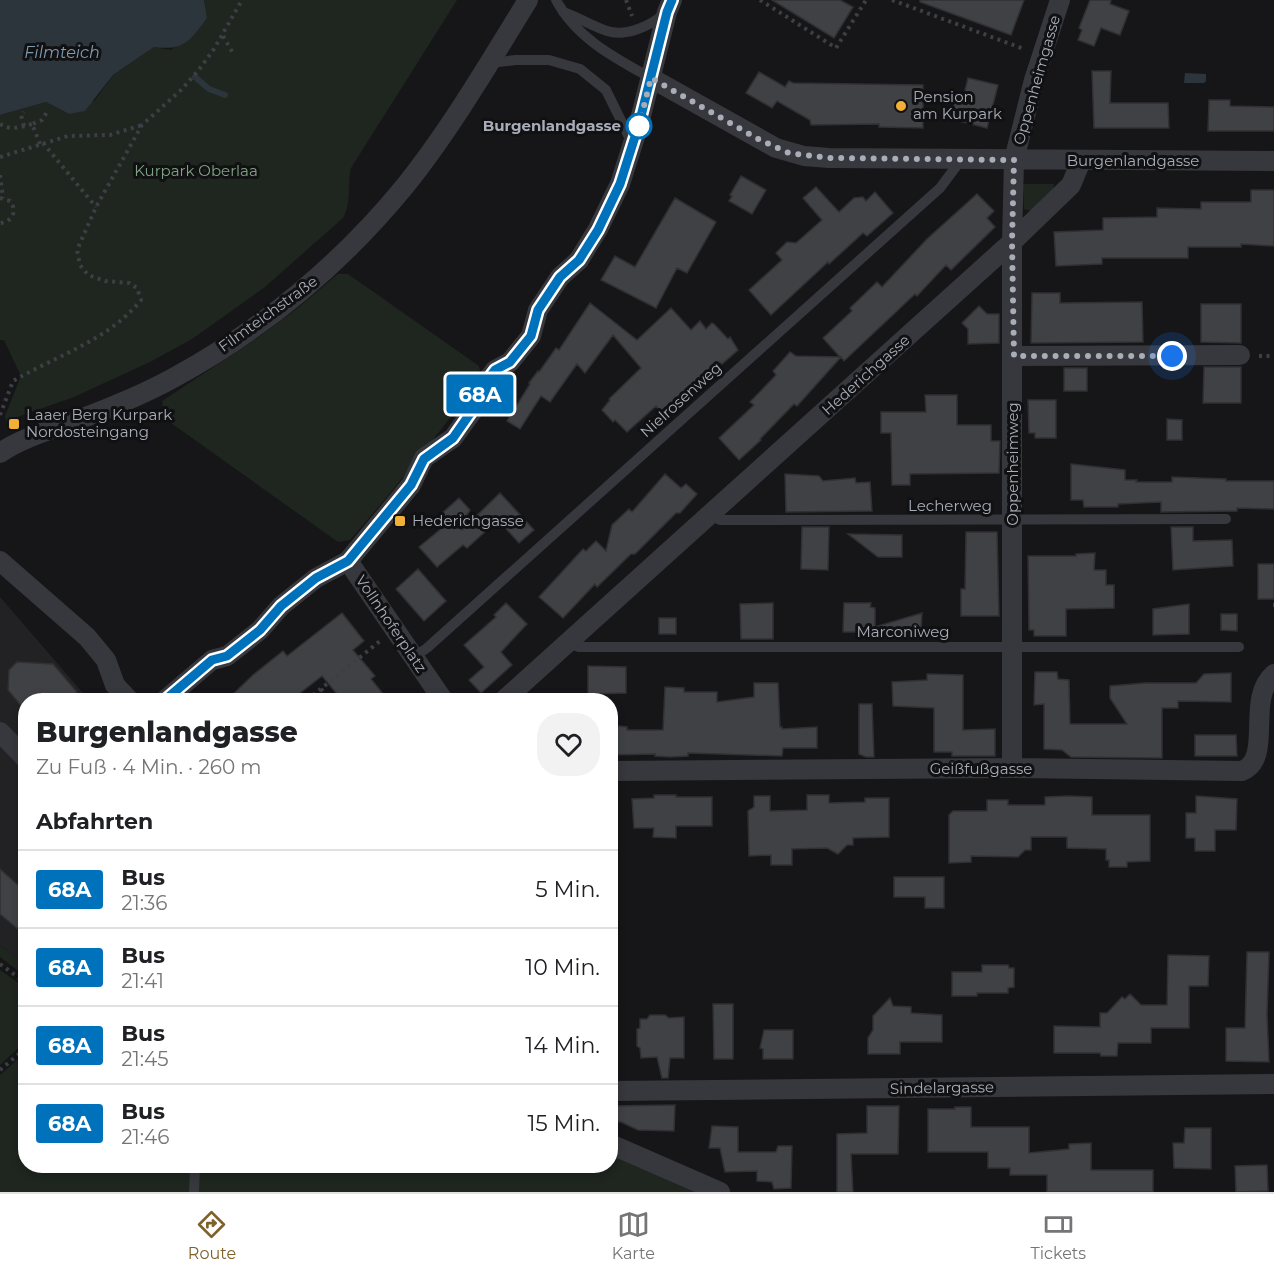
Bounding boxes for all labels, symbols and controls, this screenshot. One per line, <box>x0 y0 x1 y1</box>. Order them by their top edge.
street label: Oppenheimgasse <box>1009 13 1064 147</box>
water label: Filmteich <box>24 43 100 62</box>
place label: Pension am Kurpark <box>913 87 1002 123</box>
marker: Pension am Kurpark <box>894 99 908 113</box>
marker: Burgenlandgasse <box>626 113 652 139</box>
place label: Burgenlandgasse <box>483 116 621 135</box>
street label: Burgenlandgasse <box>1067 151 1199 170</box>
park label: Kurpark Oberlaa <box>134 161 258 180</box>
street label: Filmteichstraße <box>215 271 321 356</box>
street label: Hederichgasse <box>818 330 914 419</box>
your location <box>1157 341 1187 371</box>
street label: Nielrosenweg <box>636 358 725 441</box>
line badge: 68A <box>446 374 514 414</box>
text: 68A <box>458 382 502 407</box>
street label: Oppenheimweg <box>1003 402 1022 526</box>
place label: Laaer Berg Kurpark Nordosteingang <box>26 405 172 441</box>
marker: Laaer Berg Kurpark Nordosteingang <box>7 417 21 431</box>
street label: Lecherweg <box>908 496 992 515</box>
place label: Hederichgasse <box>412 511 524 530</box>
marker: Hederichgasse <box>393 514 407 528</box>
street label: Vollnhoferplatz <box>352 571 431 676</box>
street label: Marconiweg <box>856 622 950 641</box>
button: heart <box>537 713 600 776</box>
text: Burgenlandgasse <box>36 715 298 749</box>
text: Zu Fuß · 4 Min. · 260 m <box>36 755 262 779</box>
street label: Geißfußgasse <box>930 759 1032 778</box>
text: Abfahrten <box>36 808 153 835</box>
text: Bus <box>121 864 165 891</box>
text: 5 Min. <box>535 876 600 903</box>
text: 68A <box>48 877 91 902</box>
text: 21:36 <box>121 891 168 915</box>
text: Bus <box>121 942 165 969</box>
text: 10 Min. <box>525 954 600 981</box>
text: 68A <box>48 955 91 980</box>
text: 21:41 <box>121 969 164 993</box>
text: Bus <box>121 1020 165 1047</box>
text: 14 Min. <box>525 1032 600 1059</box>
text: 68A <box>48 1033 91 1058</box>
text: 21:45 <box>121 1047 169 1071</box>
street label: Sindelargasse <box>890 1077 994 1098</box>
text: Bus <box>121 1098 165 1125</box>
text: 15 Min. <box>527 1110 600 1137</box>
text: 68A <box>48 1111 91 1136</box>
text: 21:46 <box>121 1125 169 1149</box>
tab: Route <box>188 1208 236 1263</box>
tab: Karte <box>612 1208 655 1263</box>
tab: Tickets <box>1031 1208 1086 1263</box>

